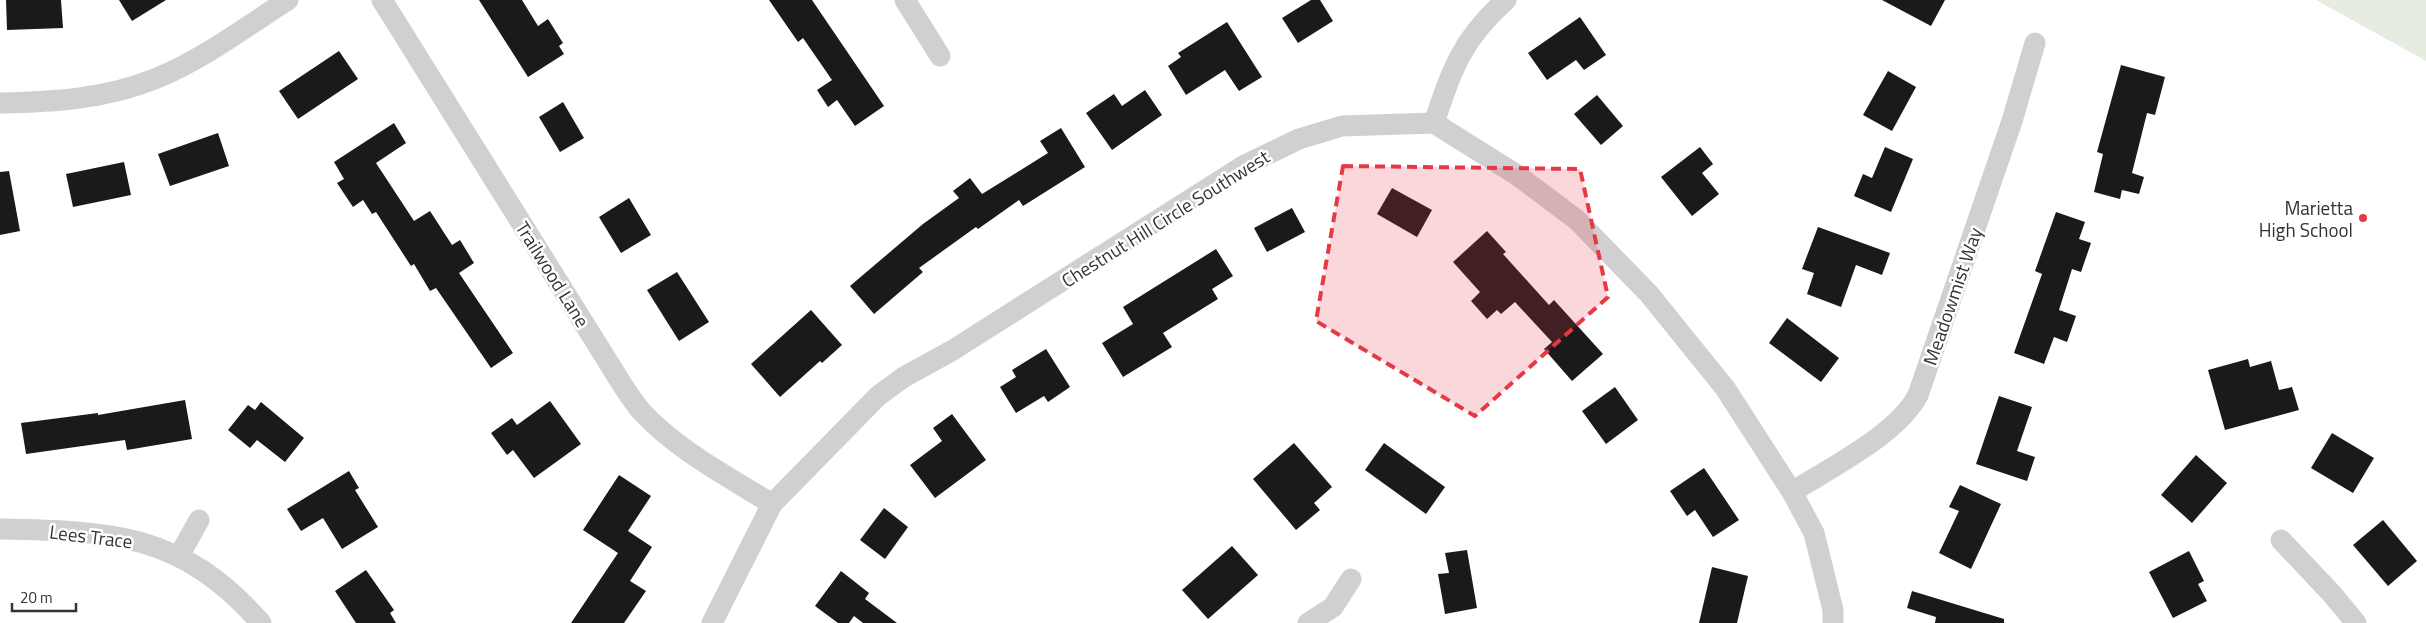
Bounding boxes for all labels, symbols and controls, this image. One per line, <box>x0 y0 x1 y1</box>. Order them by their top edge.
street label: Chestnut Hill Circle Southwest <box>1055 142 1275 294</box>
place label: Marietta High School <box>2259 193 2353 244</box>
marker: Marietta High School <box>2357 212 2369 224</box>
street label: Trailwood Lane <box>509 215 597 333</box>
street label: Meadowmist Way <box>1915 223 1989 369</box>
street label: Lees Trace <box>48 517 134 555</box>
scale bar <box>12 580 76 612</box>
text: 20 m <box>20 586 53 609</box>

